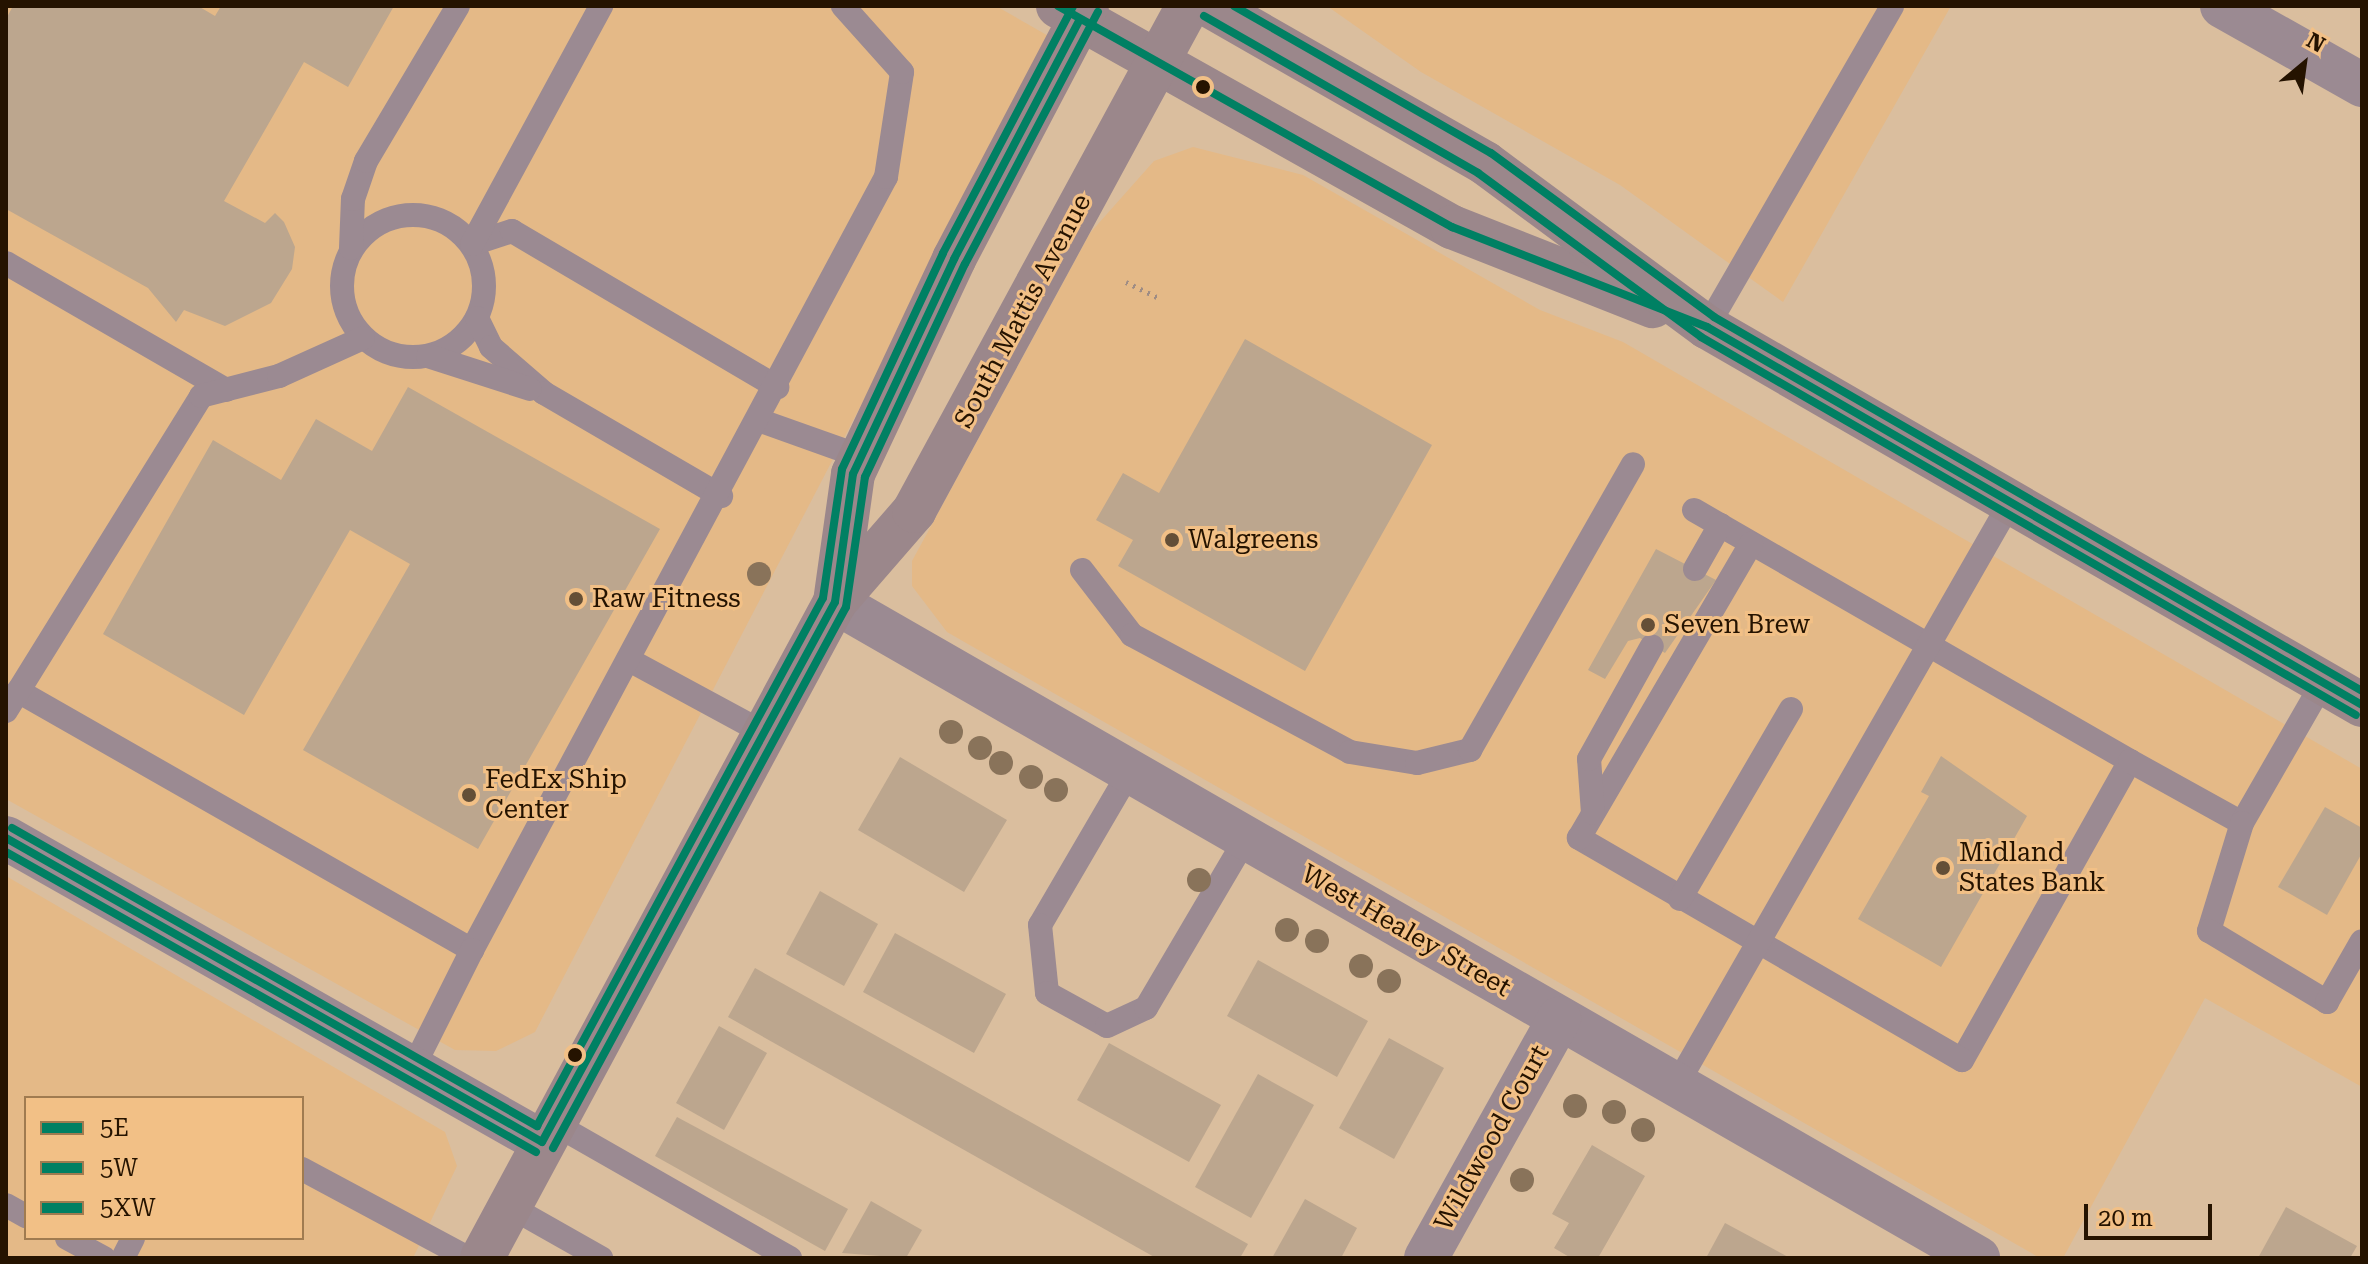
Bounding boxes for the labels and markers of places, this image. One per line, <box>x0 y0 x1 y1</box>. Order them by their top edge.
unlabelled marker <box>1195 79 1211 95</box>
place label: Walgreens <box>1188 524 1318 556</box>
marker: Walgreens <box>1163 531 1181 549</box>
place label: Raw Fitness <box>592 583 741 615</box>
marker: Raw Fitness <box>567 590 585 608</box>
place label: Seven Brew <box>1664 609 1810 641</box>
marker: Seven Brew <box>1639 616 1657 634</box>
place label: FedEx Ship Center <box>485 764 627 826</box>
marker: FedEx Ship Center <box>460 786 478 804</box>
place label: Midland States Bank <box>1959 837 2105 898</box>
marker: Midland States Bank <box>1934 859 1952 877</box>
unlabelled marker <box>567 1047 583 1063</box>

